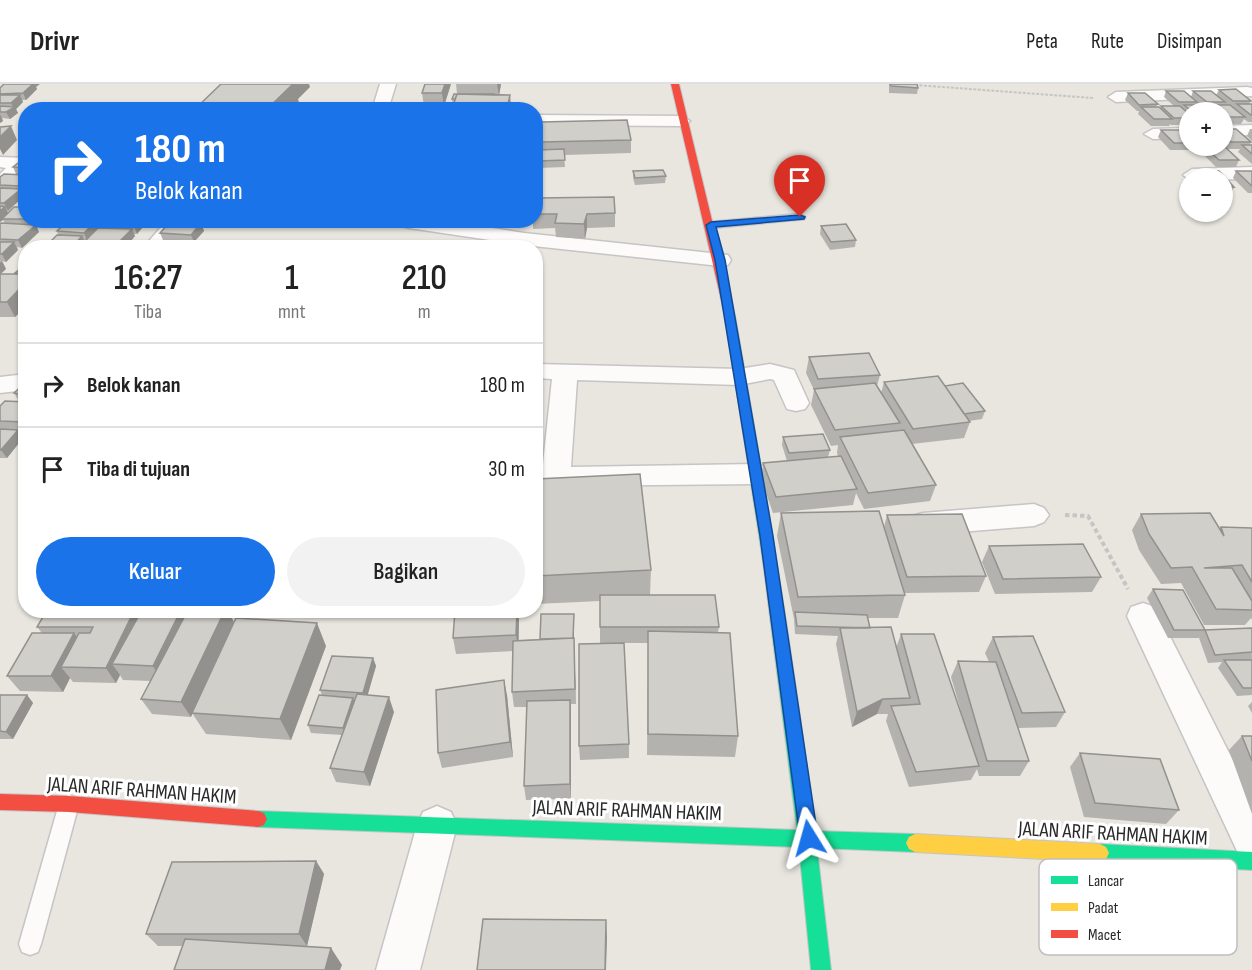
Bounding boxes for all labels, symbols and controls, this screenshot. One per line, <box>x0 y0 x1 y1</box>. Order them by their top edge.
text: Drivr <box>30 25 79 58</box>
text: Peta <box>1026 29 1058 54</box>
text: Rute <box>1091 29 1124 54</box>
text: Disimpan <box>1157 29 1222 54</box>
map controls <box>1179 102 1233 222</box>
button: + <box>1179 102 1233 156</box>
text: 180 m <box>135 124 226 175</box>
icon: right <box>36 126 114 204</box>
pin <box>774 155 825 217</box>
icon: arrive <box>783 164 816 197</box>
button: − <box>1179 168 1233 222</box>
text: Belok kanan <box>135 175 243 207</box>
text: 16:27 <box>114 257 182 300</box>
text: 1 <box>285 257 298 300</box>
text: 210 <box>401 257 447 300</box>
text: Tiba <box>134 300 162 324</box>
text: mnt <box>278 300 306 324</box>
text: m <box>418 300 431 324</box>
icon: right <box>36 369 69 402</box>
text: Belok kanan <box>87 372 180 399</box>
text: 180 m <box>480 372 525 399</box>
icon: arrive <box>36 453 69 486</box>
text: Tiba di tujuan <box>87 456 190 483</box>
text: 30 m <box>488 456 525 483</box>
button: Keluar <box>36 537 275 606</box>
button: Bagikan <box>287 537 525 606</box>
street label: JALAN ARIF RAHMAN HAKIM <box>46 771 237 810</box>
street label: JALAN ARIF RAHMAN HAKIM <box>531 795 722 826</box>
position arrow <box>777 806 841 870</box>
street label: JALAN ARIF RAHMAN HAKIM <box>1017 816 1208 851</box>
legend <box>1039 859 1237 955</box>
text: Lancar <box>1088 872 1124 891</box>
text: Padat <box>1088 899 1119 918</box>
text: Macet <box>1088 926 1121 945</box>

